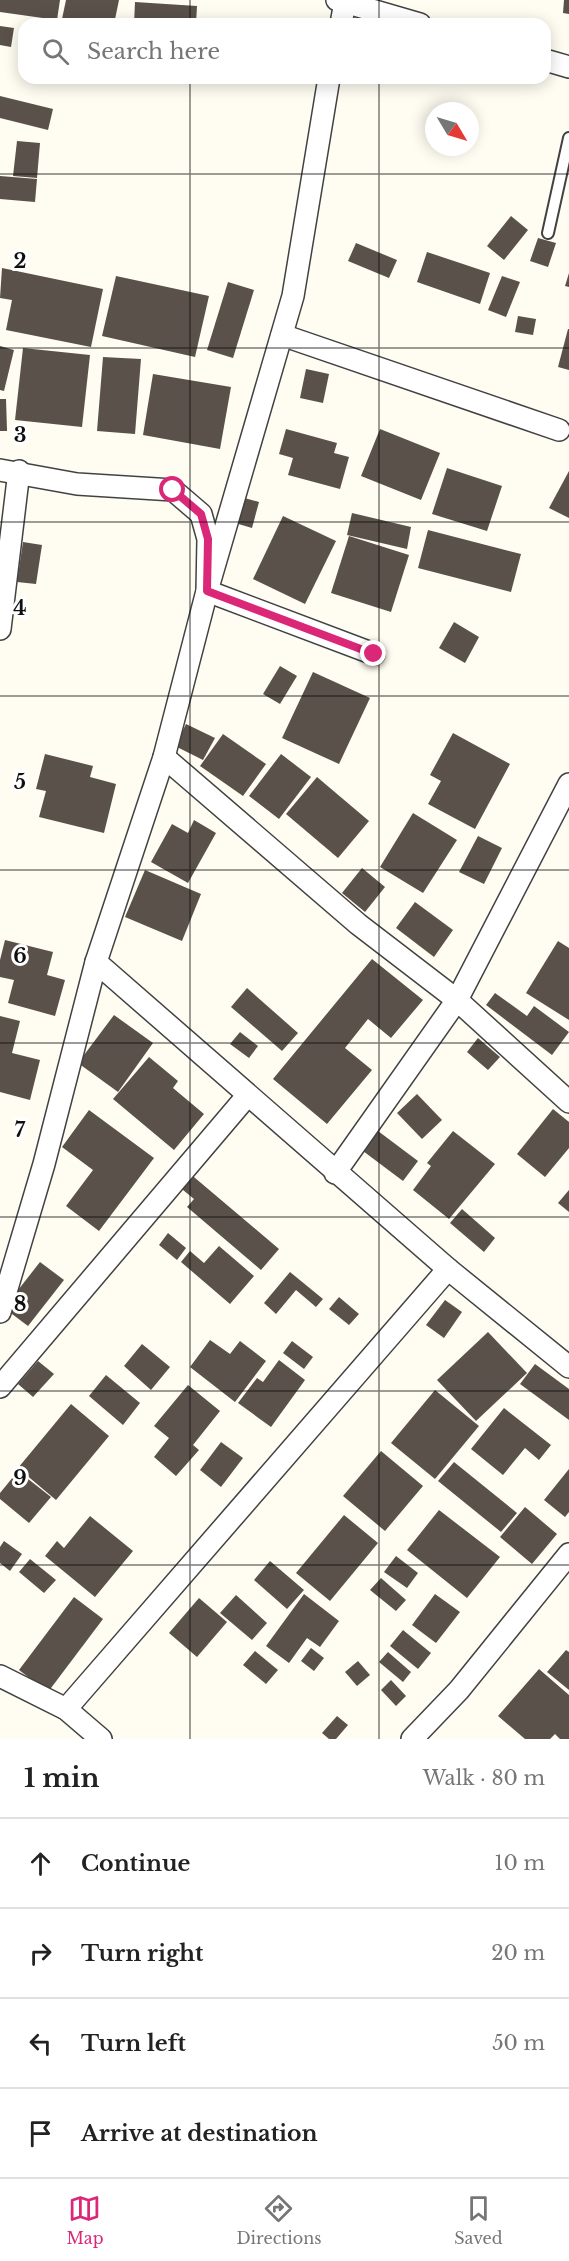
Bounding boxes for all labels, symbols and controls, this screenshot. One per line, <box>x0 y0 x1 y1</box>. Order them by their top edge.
search box <box>18 18 551 84</box>
icon: search <box>39 35 72 68</box>
text: Search here <box>87 38 220 65</box>
north arrow <box>425 102 479 156</box>
text: 2 <box>13 249 27 273</box>
text: 3 <box>14 423 26 447</box>
route start <box>159 476 185 502</box>
text: 4 <box>13 596 27 620</box>
route end <box>360 640 386 666</box>
text: 5 <box>14 770 26 794</box>
text: 6 <box>13 944 27 968</box>
text: 7 <box>15 1118 26 1142</box>
text: 8 <box>14 1292 26 1316</box>
text: 9 <box>13 1466 27 1490</box>
text: 1 min <box>24 1762 99 1794</box>
text: Walk · 80 m <box>423 1766 545 1790</box>
icon: ahead <box>24 1847 57 1880</box>
text: Continue <box>81 1850 190 1877</box>
text: 10 m <box>495 1851 545 1875</box>
icon: right <box>24 1937 57 1970</box>
text: Turn right <box>81 1940 203 1967</box>
text: 20 m <box>491 1941 545 1965</box>
icon: left <box>24 2027 57 2060</box>
text: Turn left <box>81 2030 186 2057</box>
text: 50 m <box>492 2031 545 2055</box>
icon: arrive <box>24 2117 57 2150</box>
text: Arrive at destination <box>81 2120 318 2147</box>
tab: Map <box>66 2192 104 2248</box>
tab: Directions <box>236 2192 321 2248</box>
tab: Saved <box>454 2192 503 2248</box>

